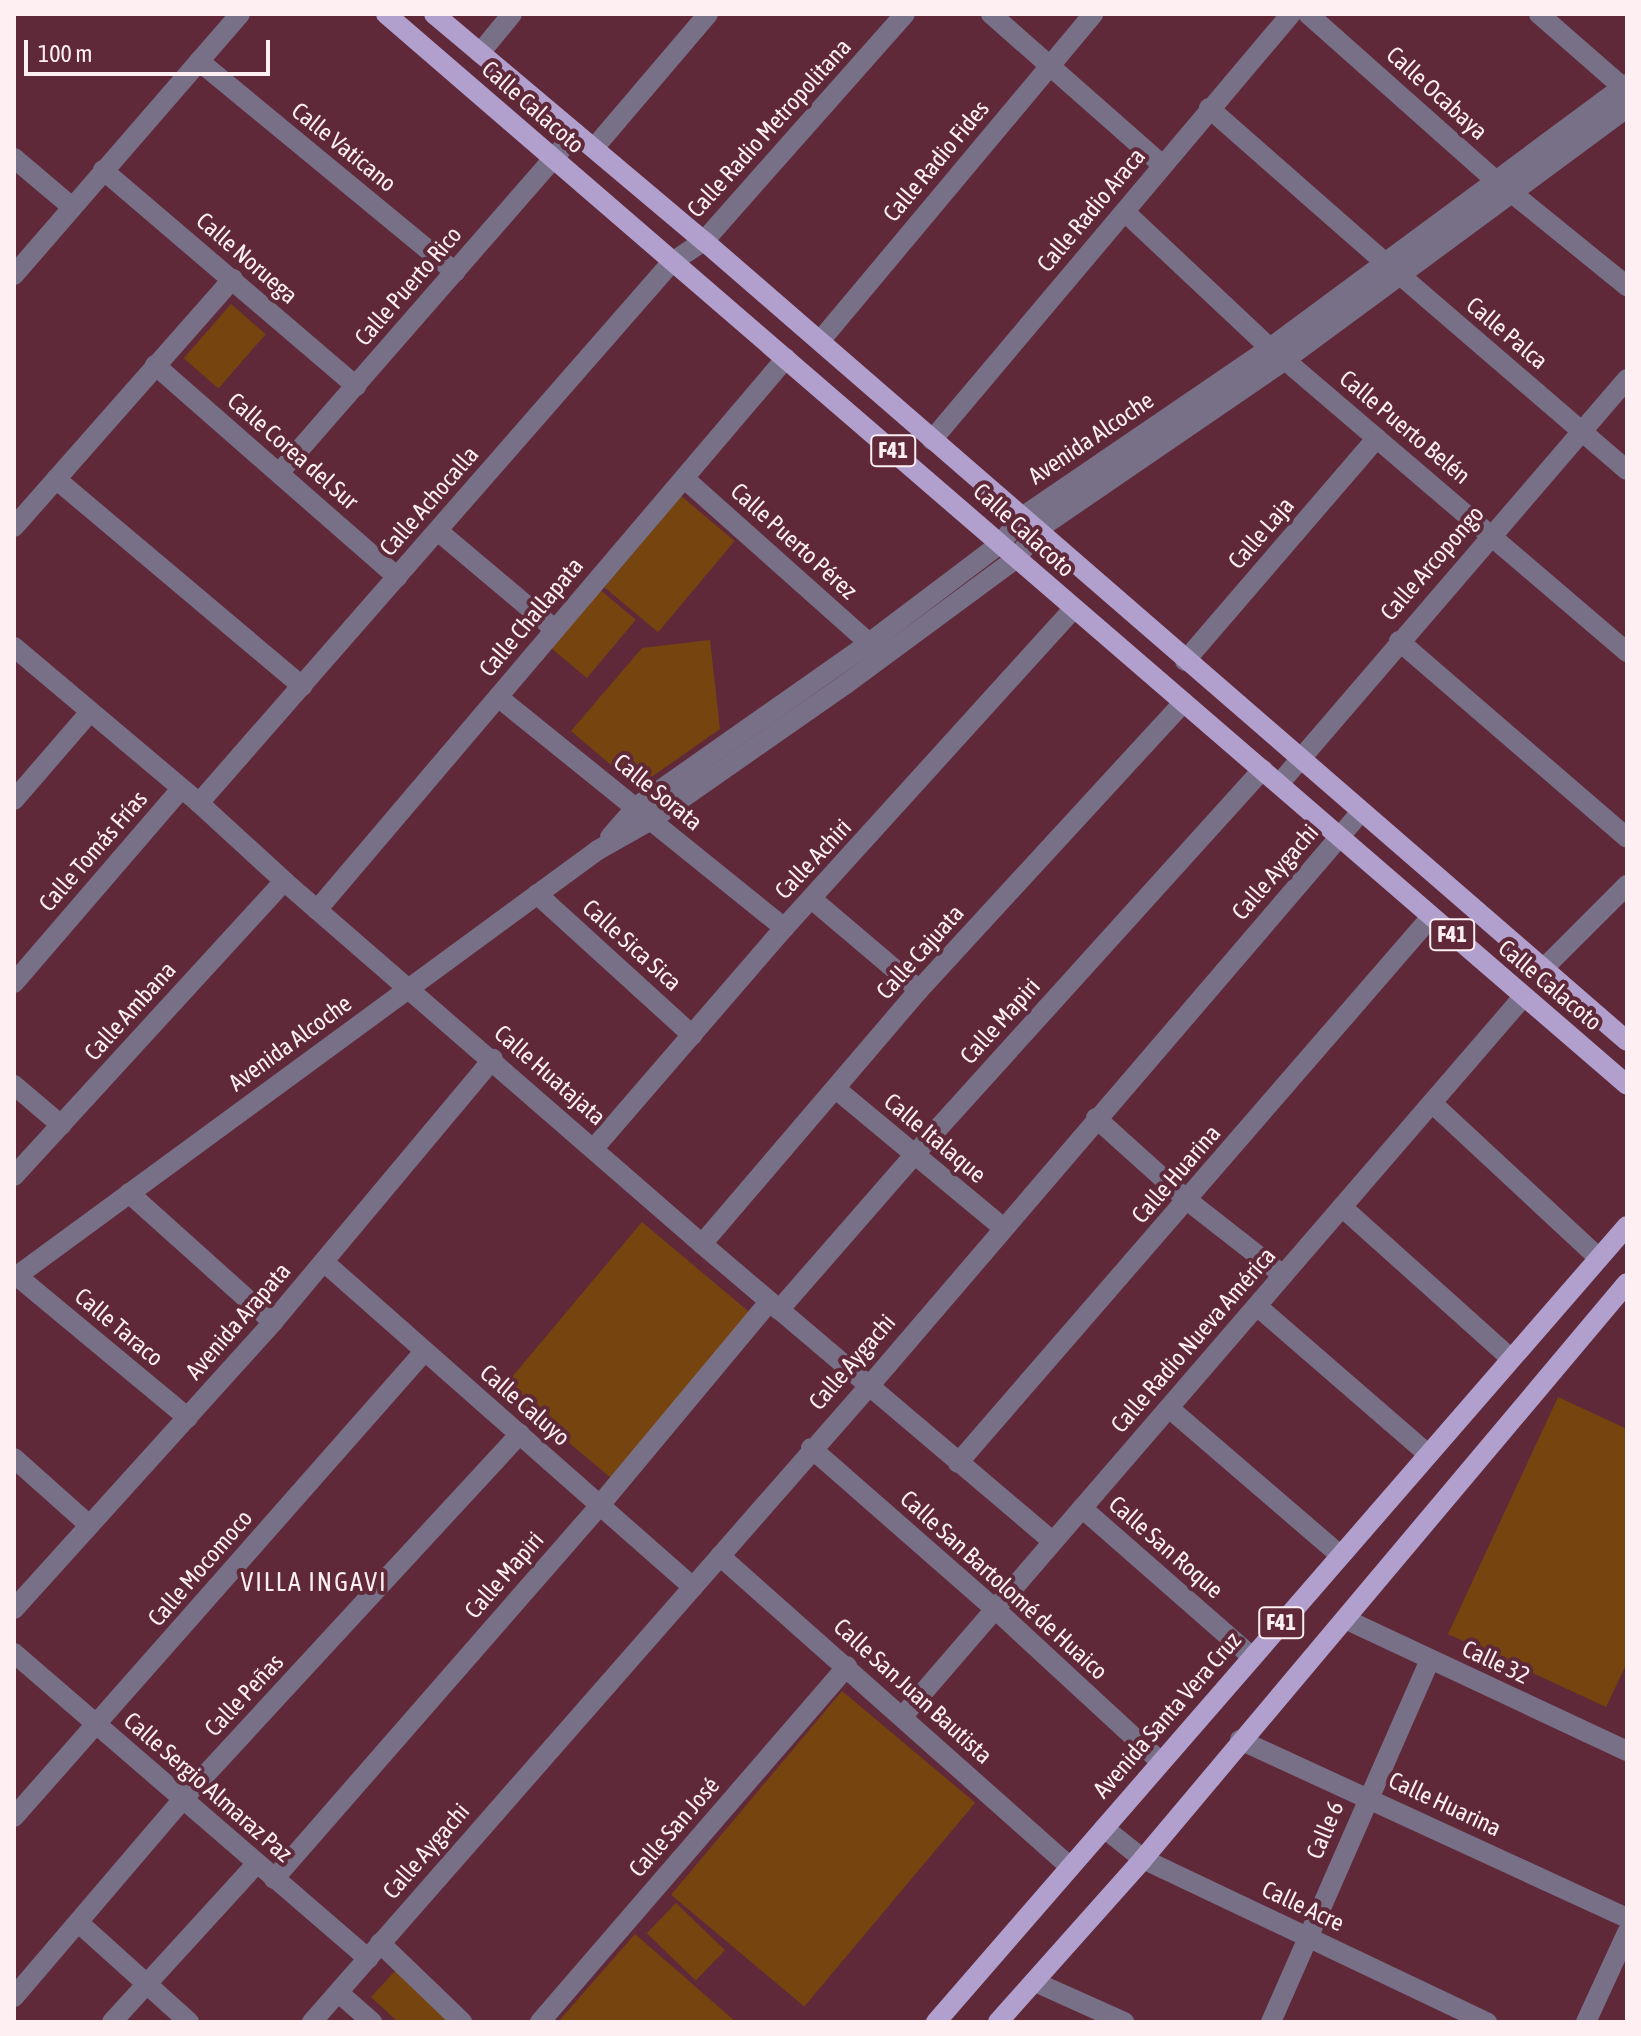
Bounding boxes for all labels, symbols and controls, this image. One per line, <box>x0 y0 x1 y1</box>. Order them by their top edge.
scale bar <box>28 24 274 74</box>
street label: Calle Radio Metropolitana <box>681 33 857 223</box>
text: 100 m <box>38 40 92 67</box>
street label: Calle Ocabaya <box>1381 40 1493 146</box>
street label: Calle Calacoto <box>476 55 590 159</box>
street label: Calle Radio Fides <box>877 95 995 227</box>
street label: Calle Vaticano <box>286 96 402 198</box>
street label: Calle Radio Araca <box>1031 142 1151 278</box>
street label: Calle Noruega <box>191 206 303 310</box>
street label: Calle Puerto Rico <box>348 220 468 352</box>
street label: Calle Palca <box>1461 291 1553 375</box>
street label: Calle Puerto Belén <box>1334 364 1476 490</box>
street label: Calle Corea del Sur <box>222 386 364 516</box>
street label: Avenida Alcoche <box>1023 386 1159 490</box>
road number: F41 <box>869 433 917 469</box>
street label: Calle Achocalla <box>373 440 485 562</box>
street label: Calle Puerto Pérez <box>725 477 863 605</box>
street label: Calle Calacoto <box>967 477 1081 583</box>
street label: Calle Laja <box>1222 491 1300 575</box>
street label: Calle Arcopongo <box>1374 500 1490 626</box>
street label: Calle Challapata <box>473 552 589 682</box>
street label: Calle Sorata <box>608 748 708 836</box>
street label: Calle Tomás Frías <box>33 785 153 917</box>
street label: Calle Achiri <box>769 813 857 905</box>
street label: Calle Aygachi <box>1226 818 1324 926</box>
street label: Calle Sica Sica <box>577 893 687 997</box>
street label: Calle Cajuata <box>870 899 970 1005</box>
road number: F41 <box>1428 917 1476 953</box>
street label: Calle Calacoto <box>1492 933 1608 1037</box>
street label: Calle Ambana <box>78 956 182 1066</box>
street label: Calle Mapiri <box>954 972 1046 1070</box>
street label: Avenida Alcoche <box>223 989 357 1097</box>
street label: Calle Huatajata <box>488 1019 612 1131</box>
street label: Calle Italaque <box>878 1087 992 1189</box>
street label: Calle Huarina <box>1126 1119 1226 1229</box>
street label: Calle Radio Nueva América <box>1105 1241 1281 1439</box>
street label: Avenida Arapata <box>179 1257 297 1385</box>
street label: Calle Taraco <box>69 1282 169 1372</box>
street label: Calle Aygachi <box>803 1308 901 1416</box>
street label: Calle Caluyo <box>474 1358 576 1452</box>
street label: Calle San Bartolomé de Huaico <box>894 1484 1114 1686</box>
street label: Calle San Roque <box>1103 1490 1229 1604</box>
street label: Calle Mocomoco <box>142 1504 258 1632</box>
street label: Calle Mapiri <box>459 1526 549 1624</box>
district label: VILLA INGAVI <box>240 1567 388 1599</box>
road number: F41 <box>1257 1605 1305 1641</box>
street label: Calle San Juan Bautista <box>828 1612 998 1770</box>
street label: Avenida Santa Vera Cruz <box>1087 1626 1247 1804</box>
street label: Calle 32 <box>1458 1634 1534 1690</box>
street label: Calle Peñas <box>199 1648 289 1742</box>
street label: Calle Sergio Almaraz Paz <box>118 1706 298 1868</box>
street label: Calle Huarina <box>1384 1765 1506 1843</box>
street label: Calle San José <box>623 1771 725 1883</box>
street label: Calle Aygachi <box>377 1797 475 1905</box>
street label: Calle 6 <box>1300 1797 1350 1863</box>
street label: Calle Acre <box>1257 1875 1349 1937</box>

